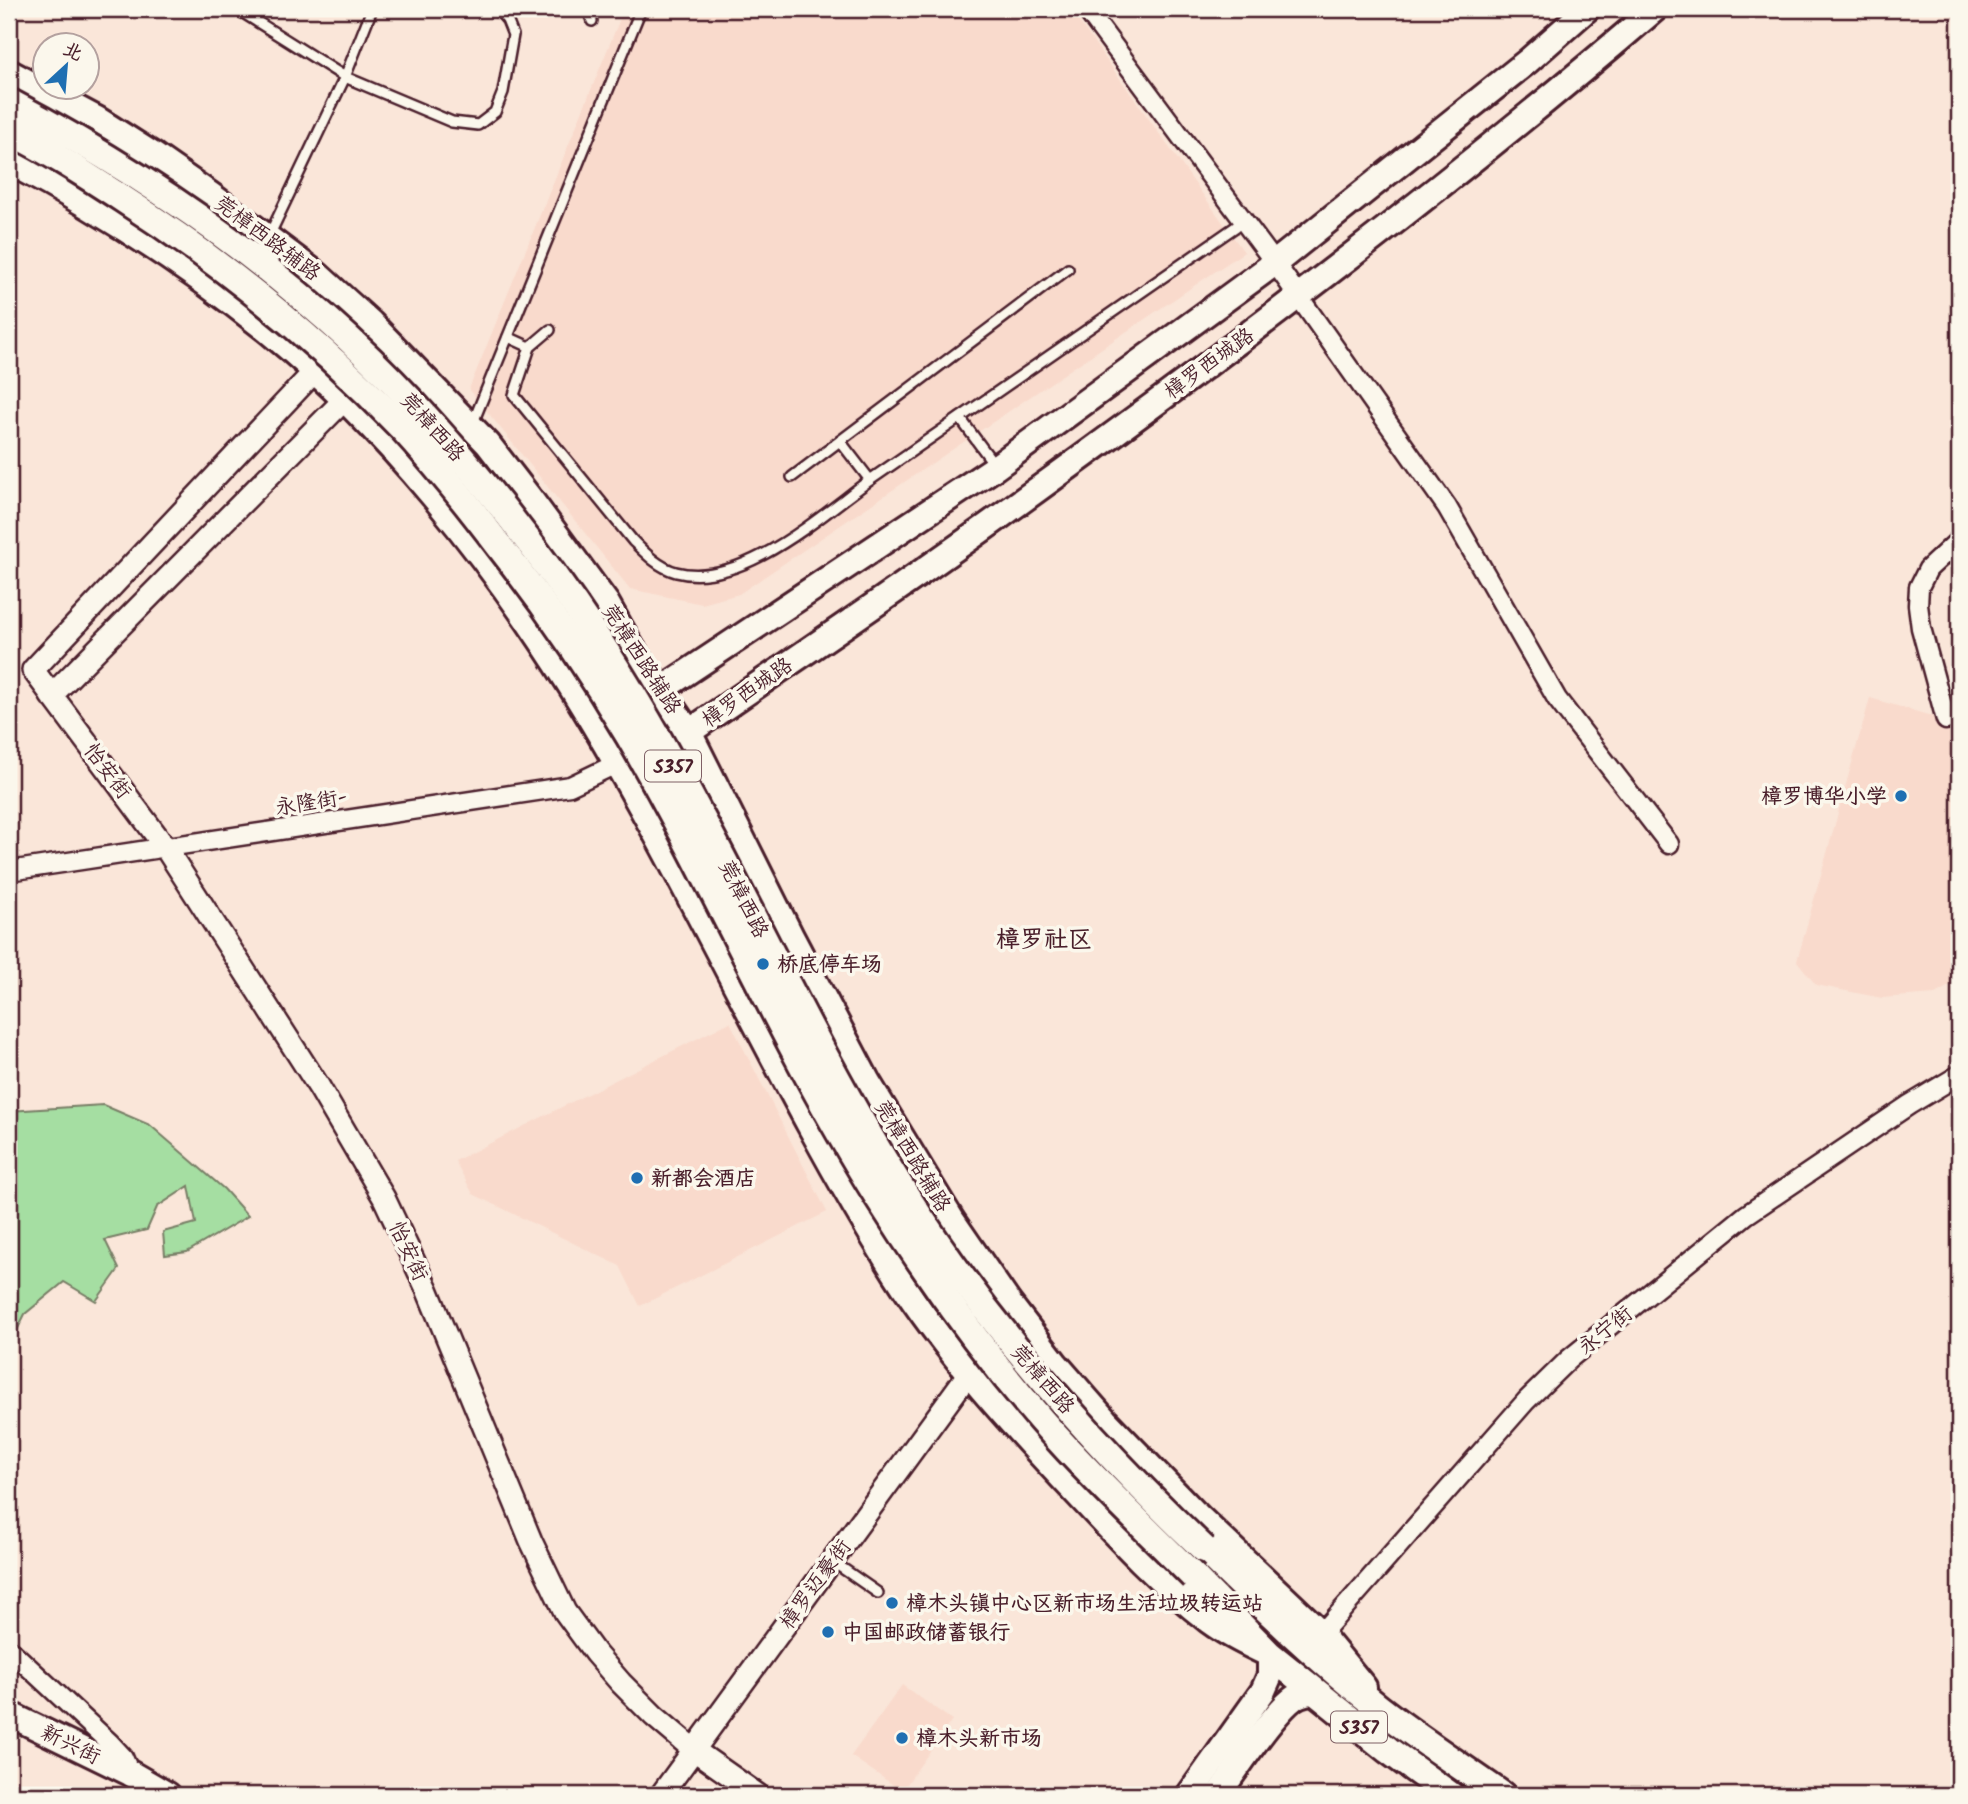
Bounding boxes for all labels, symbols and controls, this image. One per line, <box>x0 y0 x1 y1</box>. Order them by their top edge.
north arrow <box>32 32 102 102</box>
text: 北 <box>57 35 88 70</box>
street label: 莞樟西路辅路 <box>207 188 327 290</box>
street label: 樟罗西城路 <box>1158 320 1262 408</box>
street label: 莞樟西路 <box>392 386 472 470</box>
street label: 莞樟西路辅路 <box>593 598 689 722</box>
street label: 樟罗西城路 <box>695 650 800 737</box>
street label: 怡安街 <box>75 737 139 807</box>
road number: S357 <box>645 750 701 782</box>
place label: 樟罗博华小学 <box>1761 781 1887 814</box>
street label: 永隆街- <box>273 782 350 825</box>
marker: 樟罗博华小学 <box>1893 788 1909 804</box>
street label: 莞樟西路 <box>709 855 776 945</box>
district label: 樟罗社区 <box>996 921 1092 960</box>
place label: 桥底停车场 <box>777 949 882 982</box>
marker: 桥底停车场 <box>755 956 771 972</box>
street label: 莞樟西路辅路 <box>865 1094 958 1219</box>
place label: 新都会酒店 <box>651 1163 756 1196</box>
marker: 新都会酒店 <box>629 1170 645 1186</box>
street label: 怡安街 <box>379 1216 436 1287</box>
street label: 永宁街 <box>1571 1299 1641 1364</box>
street label: 莞樟西路 <box>1002 1337 1082 1423</box>
street label: 樟罗迈豪街 <box>772 1533 860 1637</box>
place label: 樟木头镇中心区新市场生活垃圾转运站 <box>906 1588 1263 1621</box>
marker: 樟木头镇中心区新市场生活垃圾转运站 <box>884 1595 900 1611</box>
place label: 中国邮政储蓄银行 <box>842 1617 1010 1650</box>
marker: 中国邮政储蓄银行 <box>820 1624 836 1640</box>
road number: S357 <box>1331 1712 1387 1742</box>
street label: 新兴街 <box>35 1717 106 1774</box>
place label: 樟木头新市场 <box>916 1723 1042 1756</box>
marker: 樟木头新市场 <box>894 1730 910 1746</box>

